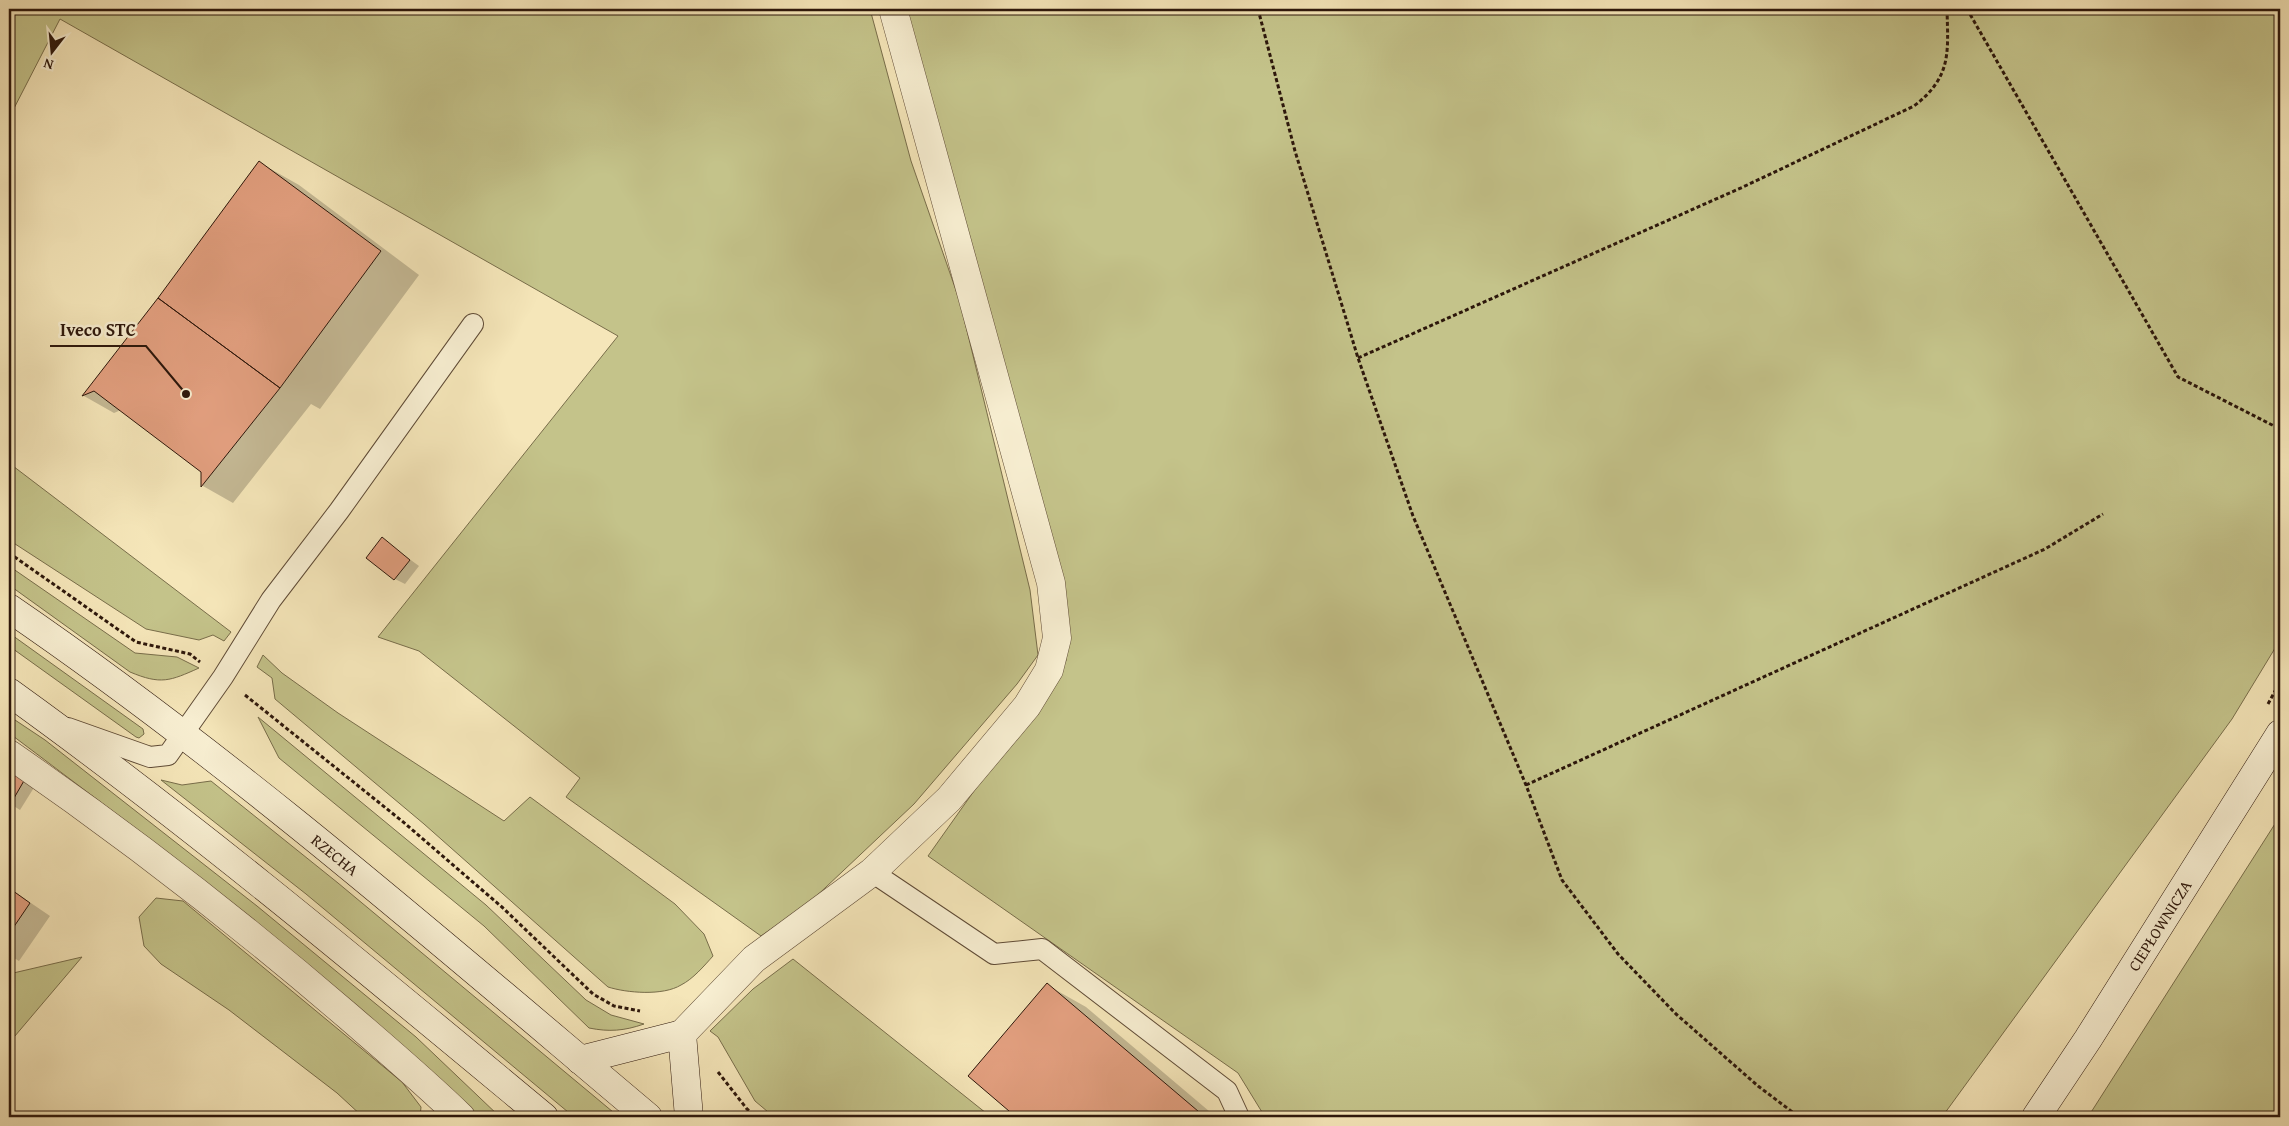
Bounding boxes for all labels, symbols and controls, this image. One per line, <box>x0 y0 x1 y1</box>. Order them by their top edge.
north arrow <box>28 28 78 78</box>
text: N <box>41 53 56 75</box>
callout: Iveco STC <box>50 313 146 346</box>
text: Iveco STC <box>60 316 136 343</box>
street label: RZECHA <box>306 828 364 882</box>
street label: CIEPŁOWNICZA <box>2122 875 2197 976</box>

